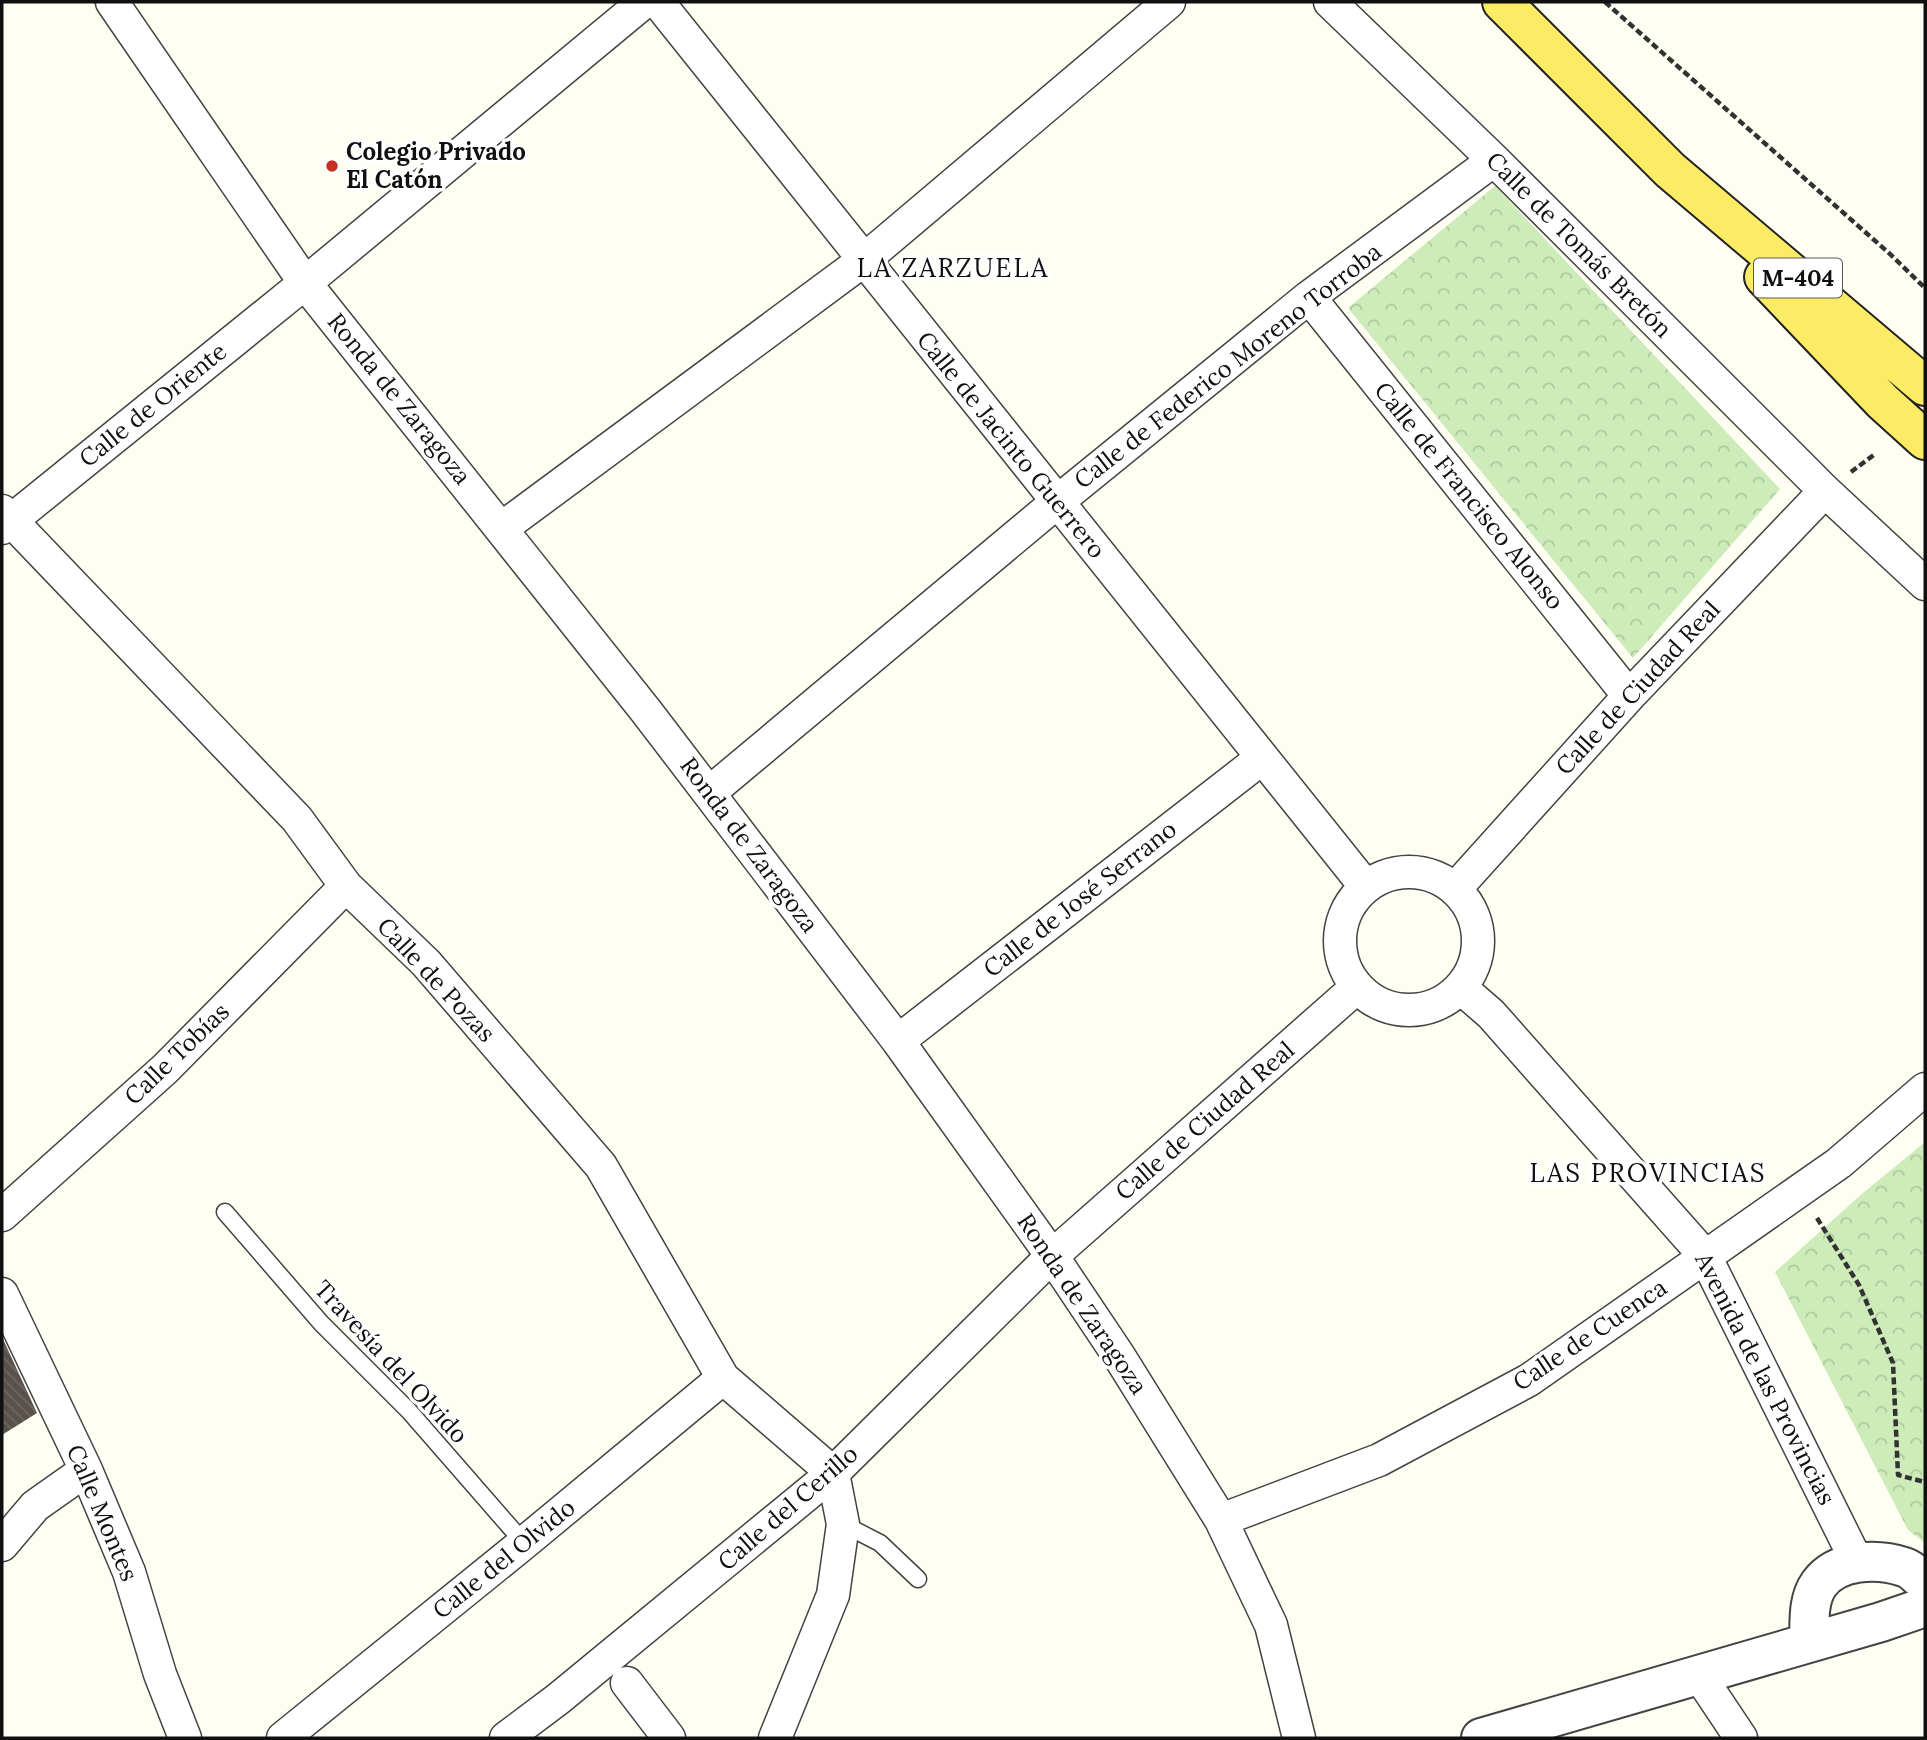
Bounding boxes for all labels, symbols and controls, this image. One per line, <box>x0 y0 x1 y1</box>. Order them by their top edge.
place label: Colegio Privado El Catón <box>346 136 526 195</box>
street label: Calle de Tomás Bretón <box>1480 145 1679 344</box>
marker: Colegio Privado El Catón <box>324 158 340 174</box>
street label: Calle de Federico Moreno Torroba <box>1068 236 1388 495</box>
district label: LA ZARZUELA <box>857 251 1049 284</box>
road number: M-404 <box>1754 258 1842 298</box>
street label: Ronda de Zaragoza <box>321 307 478 491</box>
street label: Calle de Jacinto Guerrero <box>910 325 1113 564</box>
street label: Calle de Oriente <box>73 336 233 474</box>
street label: Calle de Francisco Alonso <box>1368 375 1571 616</box>
street label: Calle de Ciudad Real <box>1549 594 1726 781</box>
street label: Ronda de Zaragoza <box>673 751 825 939</box>
street label: Calle de José Serrano <box>977 814 1183 984</box>
street label: Calle de Pozas <box>371 911 502 1048</box>
street label: Calle Tobías <box>118 996 236 1111</box>
street label: Calle de Ciudad Real <box>1109 1034 1301 1207</box>
district label: LAS PROVINCIAS <box>1530 1156 1766 1189</box>
street label: Ronda de Zaragoza <box>1010 1207 1154 1400</box>
street label: Avenida de las Provincias <box>1688 1247 1843 1510</box>
street label: Calle de Cuenca <box>1507 1272 1673 1397</box>
street label: Travesía del Olvido <box>308 1274 475 1450</box>
street label: Calle del Cerillo <box>711 1438 864 1577</box>
street label: Calle Montes <box>60 1440 145 1586</box>
street label: Calle del Olvido <box>426 1492 581 1626</box>

